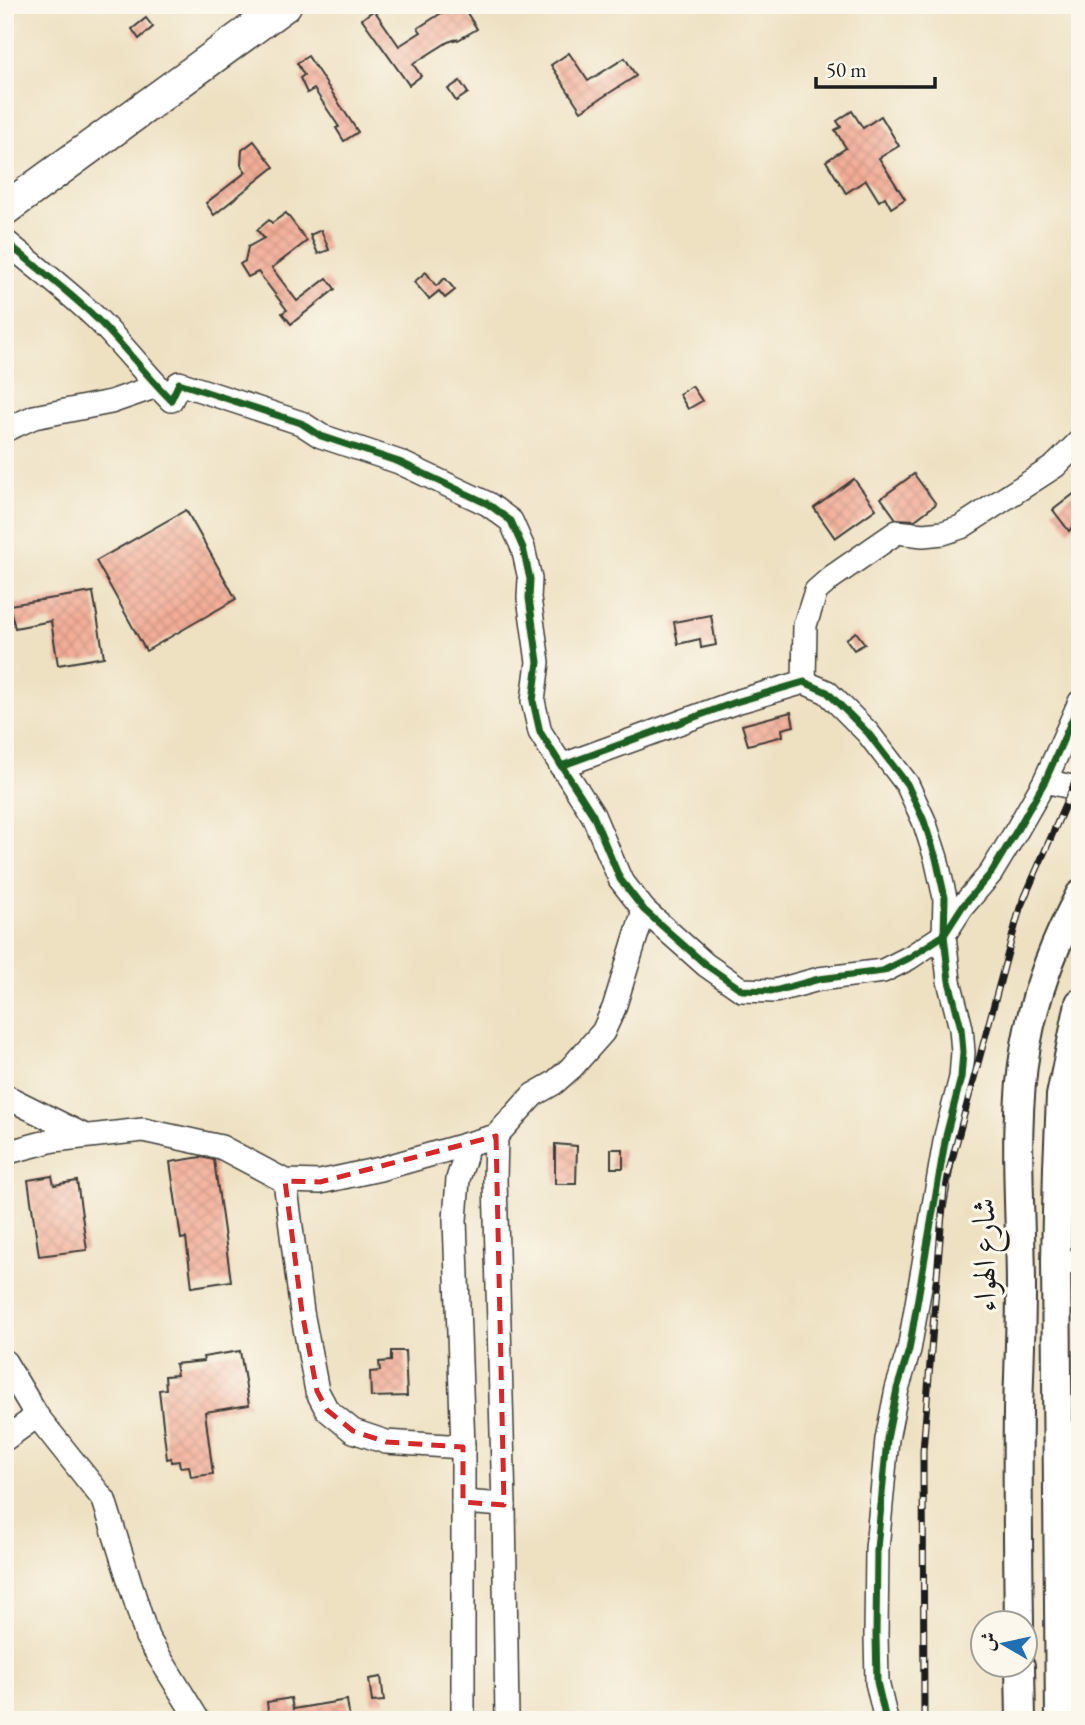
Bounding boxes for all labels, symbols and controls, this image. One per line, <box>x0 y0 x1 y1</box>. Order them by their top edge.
scale bar <box>816 46 934 90</box>
text: 50 m <box>826 56 867 83</box>
street label: شارع الهواء <box>962 1198 1012 1312</box>
north arrow <box>970 1610 1040 1680</box>
text: ش <box>974 1630 1002 1653</box>

